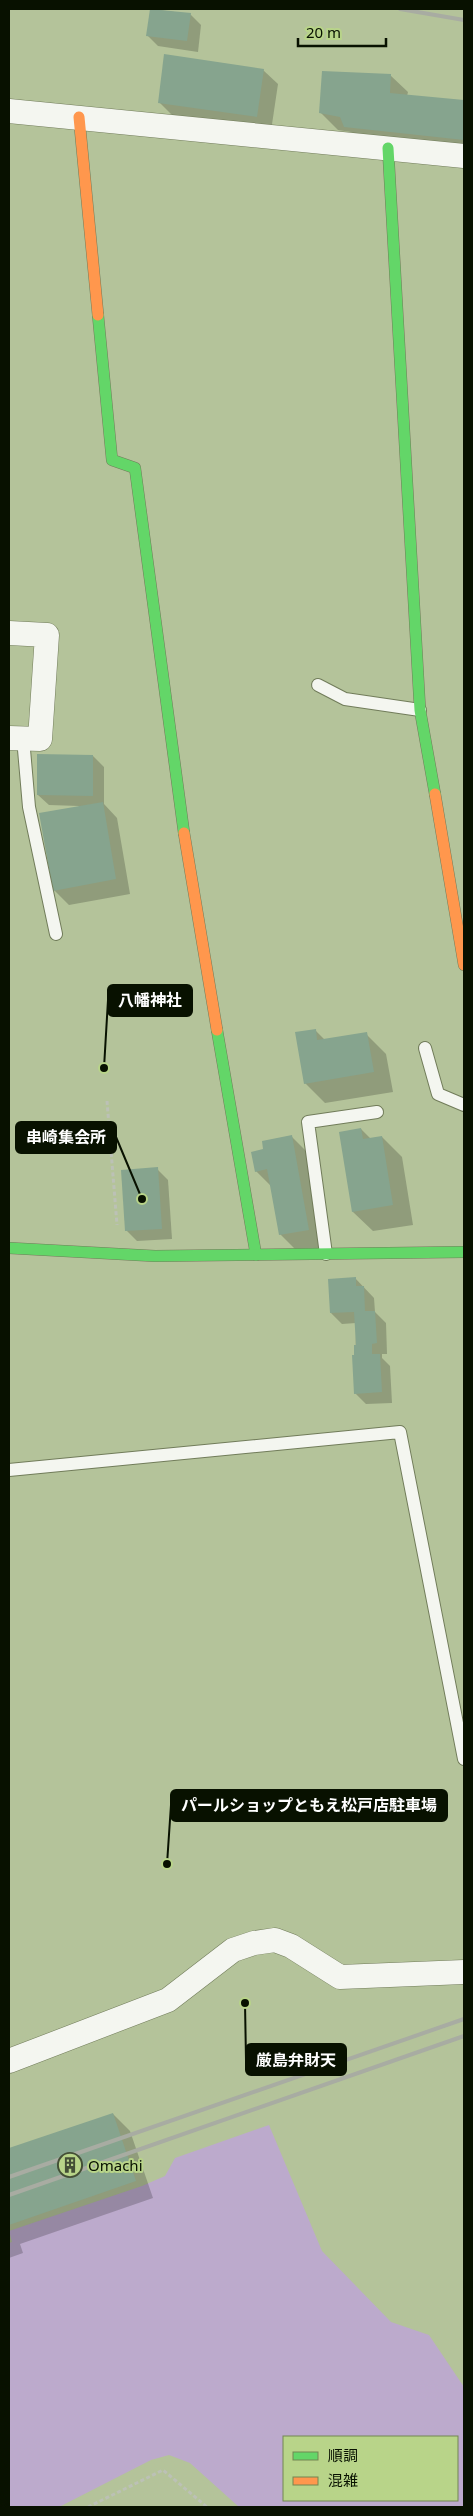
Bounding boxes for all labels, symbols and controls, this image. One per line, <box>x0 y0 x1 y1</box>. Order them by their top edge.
scale bar <box>298 15 386 47</box>
text: 20 m <box>306 22 341 42</box>
callout: 八幡神社 <box>108 985 192 1016</box>
text: 八幡神社 <box>118 989 182 1011</box>
callout: 串崎集会所 <box>16 1122 116 1153</box>
text: 串崎集会所 <box>26 1126 106 1148</box>
callout: パールショップともえ松戸店駐車場 <box>171 1790 447 1821</box>
text: パールショップともえ松戸店駐車場 <box>181 1794 437 1816</box>
callout: 厳島弁財天 <box>246 2044 346 2075</box>
text: 厳島弁財天 <box>256 2049 336 2071</box>
building icon: Omachi <box>57 2152 83 2178</box>
place label: Omachi <box>88 2155 143 2175</box>
legend <box>283 2436 458 2501</box>
text: 順調 <box>328 2445 358 2465</box>
text: 混雑 <box>328 2470 358 2490</box>

